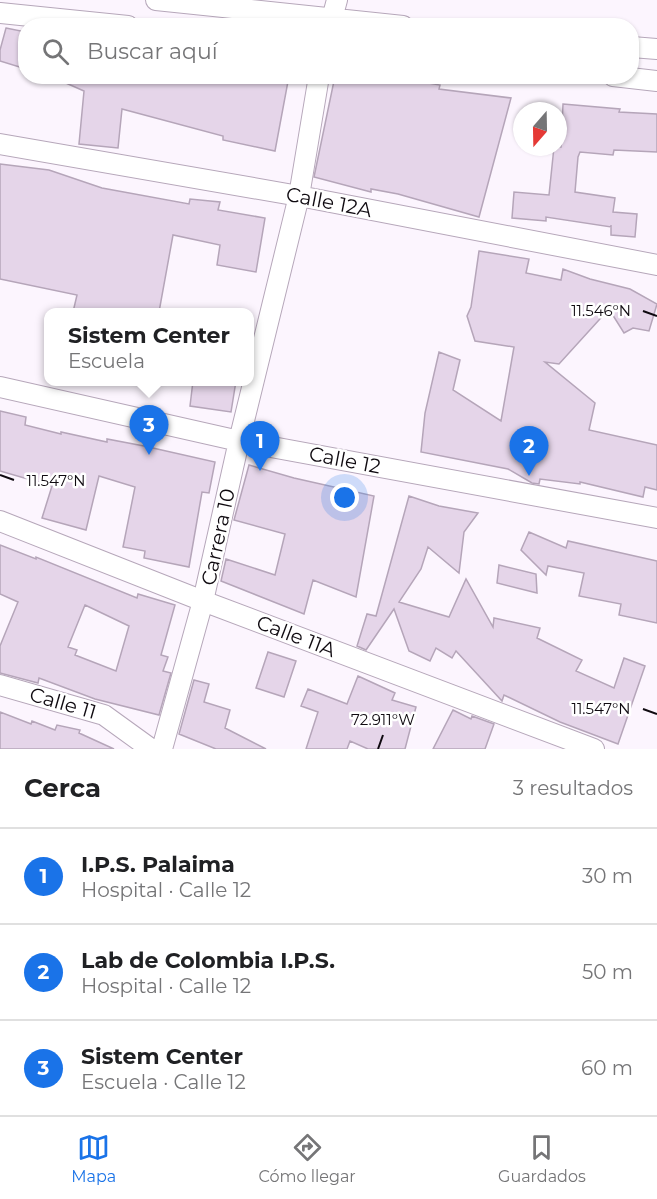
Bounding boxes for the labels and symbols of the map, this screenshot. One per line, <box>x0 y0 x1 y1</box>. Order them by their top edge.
north arrow <box>513 102 567 156</box>
street label: Calle 12A <box>284 182 375 222</box>
text: 11.546°N <box>571 301 631 320</box>
pin: 3 <box>130 406 168 455</box>
pin: 1 <box>240 422 280 471</box>
pin: 2 <box>510 426 548 476</box>
street label: Calle 12 <box>307 441 383 479</box>
text: 11.547°N <box>26 471 86 490</box>
your location <box>330 483 359 512</box>
street label: Carrera 10 <box>196 486 240 588</box>
street label: Calle 11A <box>253 610 340 662</box>
street label: Calle 11 <box>27 682 99 724</box>
text: 11.547°N <box>571 699 631 718</box>
text: 72.911°W <box>351 710 415 729</box>

